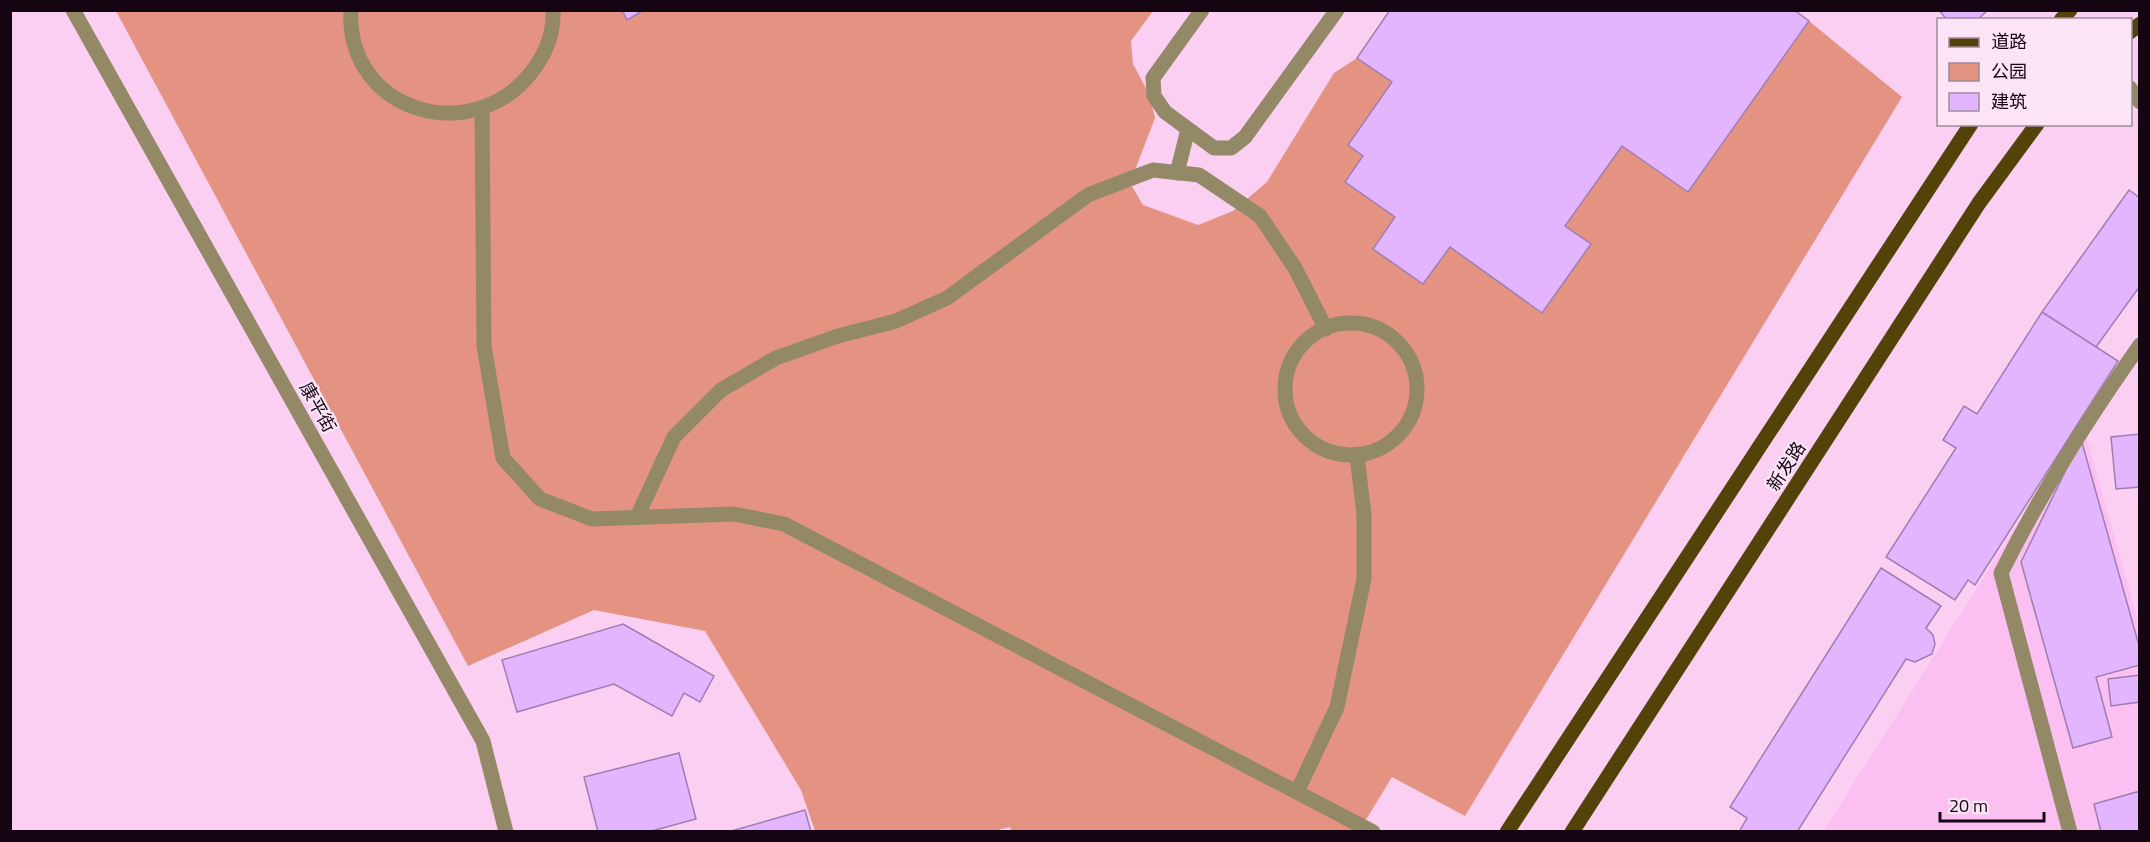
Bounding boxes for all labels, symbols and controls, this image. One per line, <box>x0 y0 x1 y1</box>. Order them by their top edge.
legend <box>1937 18 2132 126</box>
text: 道路 <box>1991 28 2027 55</box>
text: 公园 <box>1991 58 2027 85</box>
text: 建筑 <box>1991 88 2027 115</box>
street label: 康平街 <box>293 377 343 437</box>
street label: 新发路 <box>1760 436 1812 496</box>
scale bar <box>1940 785 2044 823</box>
text: 20 m <box>1949 792 1988 819</box>

